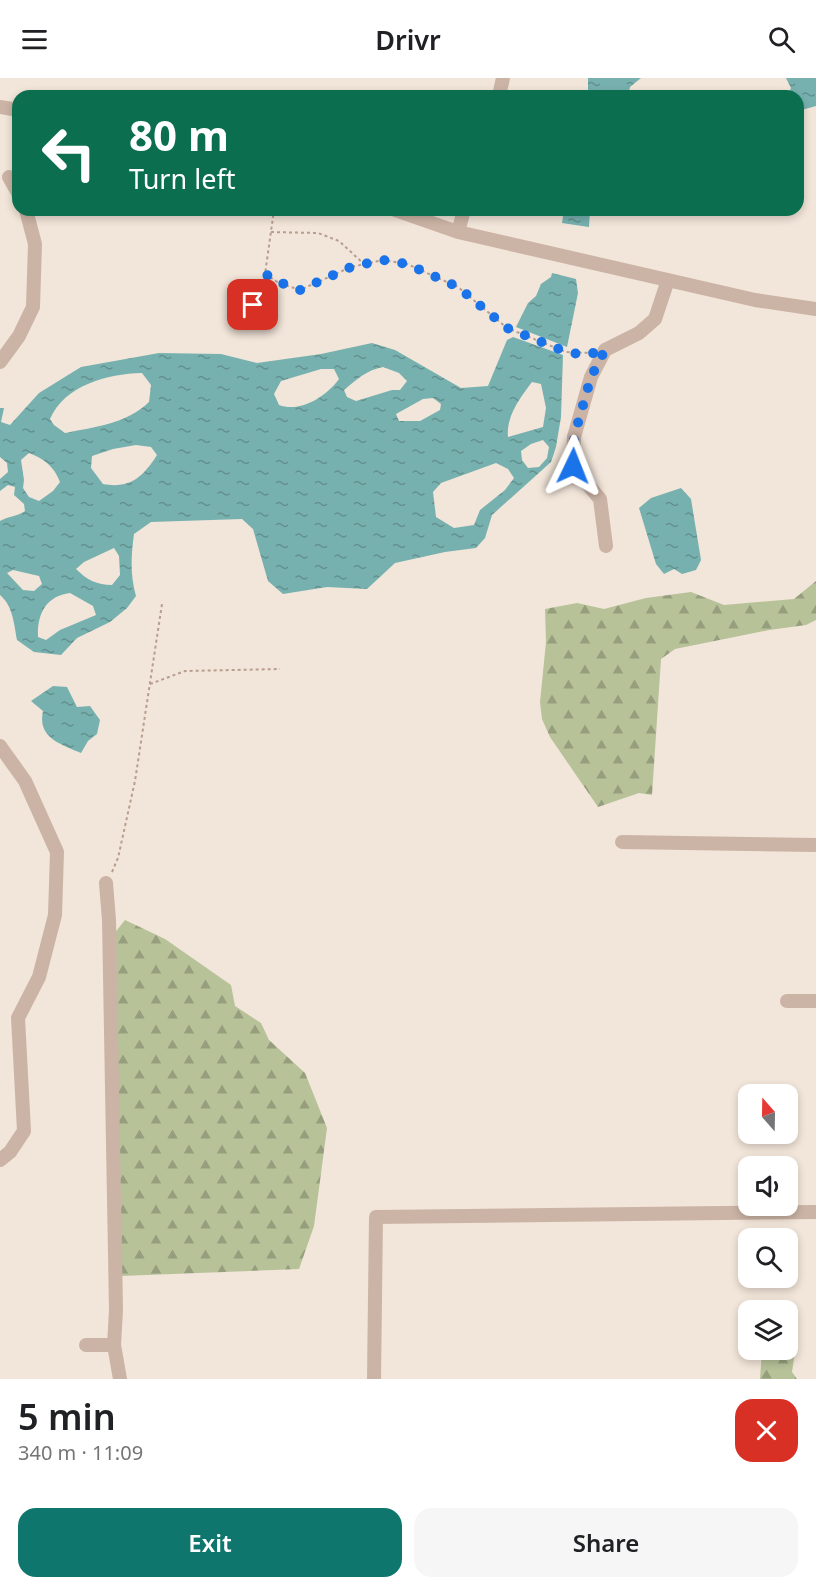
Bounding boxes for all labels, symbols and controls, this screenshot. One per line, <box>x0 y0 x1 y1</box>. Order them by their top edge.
text: Drivr <box>375 21 441 58</box>
icon: menu <box>18 23 51 56</box>
icon: search <box>765 23 798 56</box>
text: 80 m <box>129 106 229 163</box>
icon: left <box>30 114 108 192</box>
text: Turn left <box>129 160 235 197</box>
pin <box>227 279 278 330</box>
icon: arrive <box>236 288 269 321</box>
position arrow <box>541 434 605 498</box>
north arrow <box>738 1084 798 1144</box>
map controls <box>738 1084 798 1360</box>
button: sound <box>738 1156 798 1216</box>
button: search <box>738 1228 798 1288</box>
button: layers <box>738 1300 798 1360</box>
text: 5 min <box>18 1392 116 1441</box>
button: close <box>735 1399 798 1462</box>
text: 340 m · 11:09 <box>18 1439 143 1466</box>
button: Exit <box>18 1508 402 1577</box>
button: Share <box>414 1508 798 1577</box>

